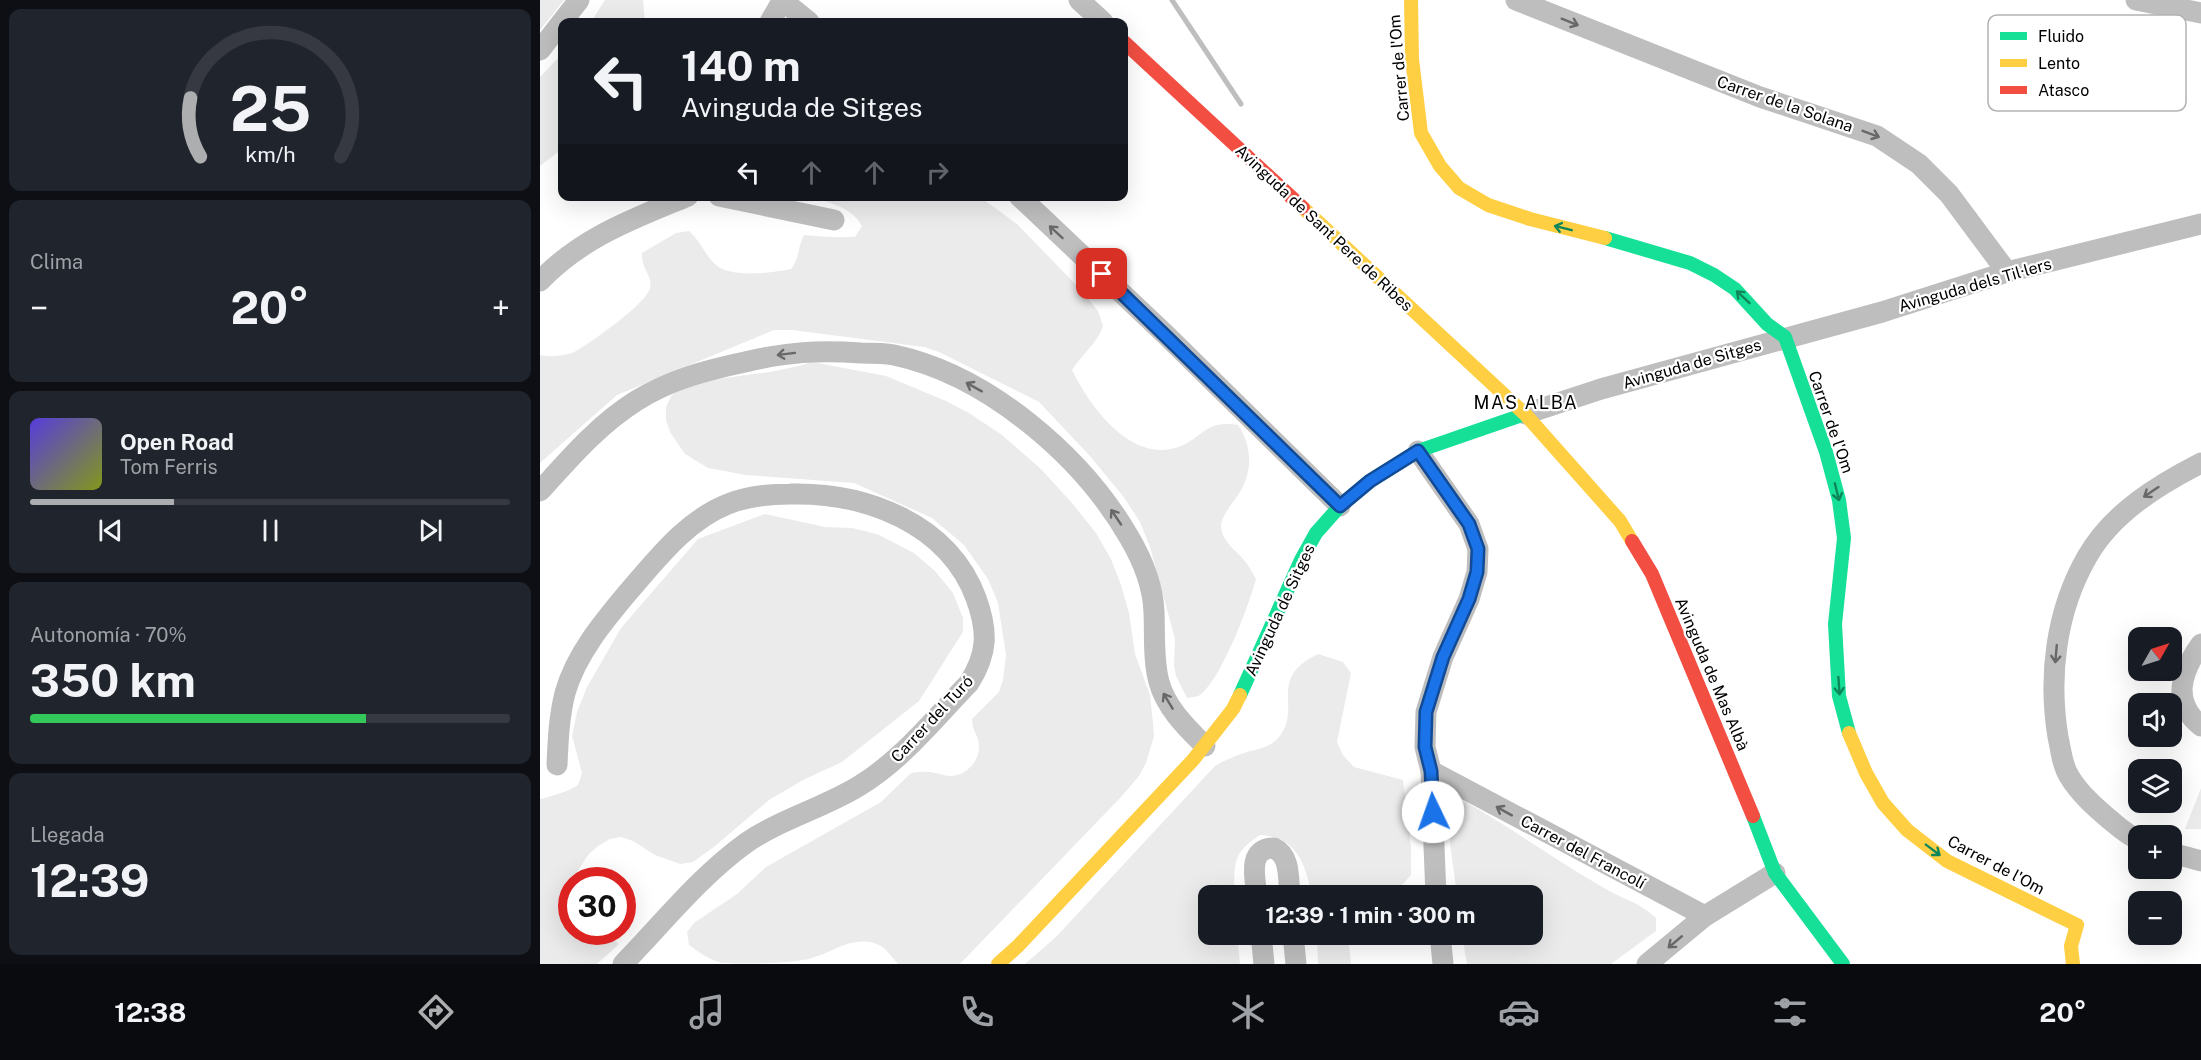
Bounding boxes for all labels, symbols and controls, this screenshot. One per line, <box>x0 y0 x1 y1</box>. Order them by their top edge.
street label: Carrer de l'Om <box>1385 14 1413 122</box>
legend <box>1988 15 2186 111</box>
one-way arrow <box>1560 17 1579 28</box>
text: Fluido <box>2038 27 2084 46</box>
text: 140 m <box>681 41 801 90</box>
icon: left <box>582 42 660 120</box>
text: Lento <box>2038 54 2080 73</box>
text: 25 <box>229 72 311 145</box>
street label: Carrer de la Solana <box>1715 72 1855 136</box>
text: Atasco <box>2038 81 2089 100</box>
text: Avinguda de Sitges <box>681 91 923 123</box>
one-way arrow <box>1861 129 1879 140</box>
street label: Avinguda de Sant Pere de Ribes <box>1231 141 1417 315</box>
text: km/h <box>245 142 295 167</box>
icon: left <box>732 156 765 189</box>
icon: ahead <box>795 156 828 189</box>
icon: ahead <box>858 156 891 189</box>
icon: right <box>921 156 954 189</box>
one-way arrow <box>1554 221 1573 233</box>
one-way arrow <box>1049 224 1064 239</box>
pin <box>1076 248 1127 299</box>
text: Clima <box>30 250 83 274</box>
street label: Avinguda dels Til·lers <box>1896 254 2054 316</box>
icon: arrive <box>1085 257 1118 290</box>
text: 20° <box>231 281 309 334</box>
text: − <box>30 289 48 327</box>
text: + <box>492 289 510 327</box>
one-way arrow <box>1736 290 1751 304</box>
street label: Avinguda de Sitges <box>1621 335 1763 393</box>
one-way arrow <box>776 349 796 360</box>
street label: Carrer de l'Om <box>1805 368 1857 476</box>
one-way arrow <box>965 381 983 392</box>
district label: MAS ALBA <box>1474 392 1578 413</box>
text: Open Road <box>120 429 234 455</box>
text: Tom Ferris <box>120 455 218 479</box>
one-way arrow <box>1831 483 1843 502</box>
one-way arrow <box>2143 486 2159 498</box>
one-way arrow <box>1110 510 1122 526</box>
icon: previous <box>94 514 127 547</box>
icon: pause <box>254 514 287 547</box>
icon: next <box>414 514 447 547</box>
street label: Avinguda de Sitges <box>1241 541 1319 679</box>
street label: Avinguda de Mas Albà <box>1671 595 1753 753</box>
text: Autonomía · 70% <box>30 623 187 647</box>
north arrow <box>2128 627 2182 681</box>
map controls <box>2128 627 2182 945</box>
one-way arrow <box>2050 644 2061 664</box>
text: 350 km <box>30 654 196 707</box>
street label: Carrer del Turó <box>887 672 977 766</box>
one-way arrow <box>1833 676 1844 696</box>
one-way arrow <box>1162 693 1174 710</box>
button: sound <box>2128 693 2182 747</box>
button: layers <box>2128 759 2182 813</box>
position arrow <box>1401 780 1465 844</box>
one-way arrow <box>1496 805 1514 816</box>
street label: Carrer del Francolí <box>1517 811 1650 893</box>
text: Llegada <box>30 823 105 847</box>
button: + <box>2128 825 2182 879</box>
street label: Carrer de l'Om <box>1944 831 2048 899</box>
one-way arrow <box>1925 843 1941 856</box>
text: 12:39 <box>30 854 149 907</box>
speed limit sign: 30 <box>558 867 636 945</box>
button: − <box>2128 891 2182 945</box>
text: 12:39 · 1 min · 300 m <box>1265 902 1476 928</box>
one-way arrow <box>1667 935 1683 948</box>
icon: directions <box>415 991 457 1033</box>
icon: music <box>686 991 728 1033</box>
icon: phone <box>956 991 998 1033</box>
icon: climate <box>1227 991 1269 1033</box>
icon: car <box>1498 991 1540 1033</box>
icon: filters <box>1769 991 1811 1033</box>
text: 12:38 <box>114 996 186 1028</box>
text: 20° <box>2039 996 2087 1028</box>

